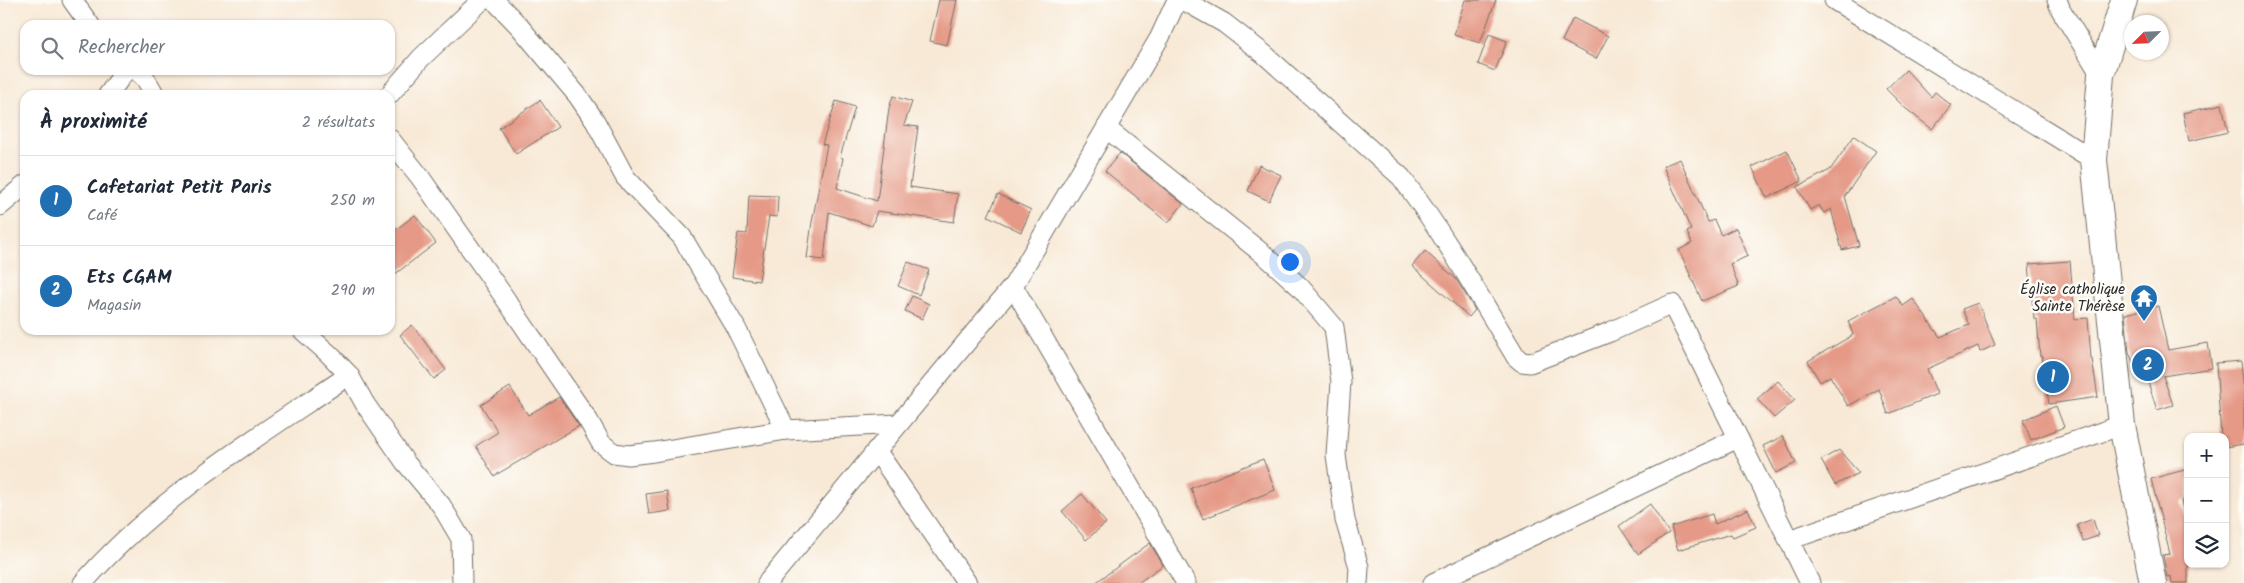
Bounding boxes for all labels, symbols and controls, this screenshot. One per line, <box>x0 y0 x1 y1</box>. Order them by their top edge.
north arrow <box>2124 15 2169 60</box>
search box <box>20 20 395 75</box>
text: Rechercher <box>78 33 165 63</box>
icon: search <box>38 34 66 62</box>
text: À proximité <box>40 106 147 139</box>
text: 2 résultats <box>302 110 375 135</box>
text: Cafetariat Petit Paris <box>87 173 272 203</box>
text: 1 <box>54 188 58 213</box>
text: 250 m <box>330 188 375 213</box>
text: Café <box>87 203 117 228</box>
your location <box>1277 249 1303 275</box>
text: Ets CGAM <box>87 263 172 293</box>
text: 2 <box>51 278 61 303</box>
text: 290 m <box>331 278 375 303</box>
place label: Église catholique Sainte Thérèse <box>2020 278 2125 319</box>
temple icon: Église catholique Sainte Thérèse <box>2129 283 2159 322</box>
text: Magasin <box>87 293 141 318</box>
pin: 2 <box>2132 346 2164 384</box>
pin: 1 <box>2037 358 2069 396</box>
map controls <box>2184 433 2229 568</box>
button: + <box>2184 433 2229 478</box>
button: − <box>2184 478 2229 523</box>
button: layers <box>2184 523 2229 568</box>

